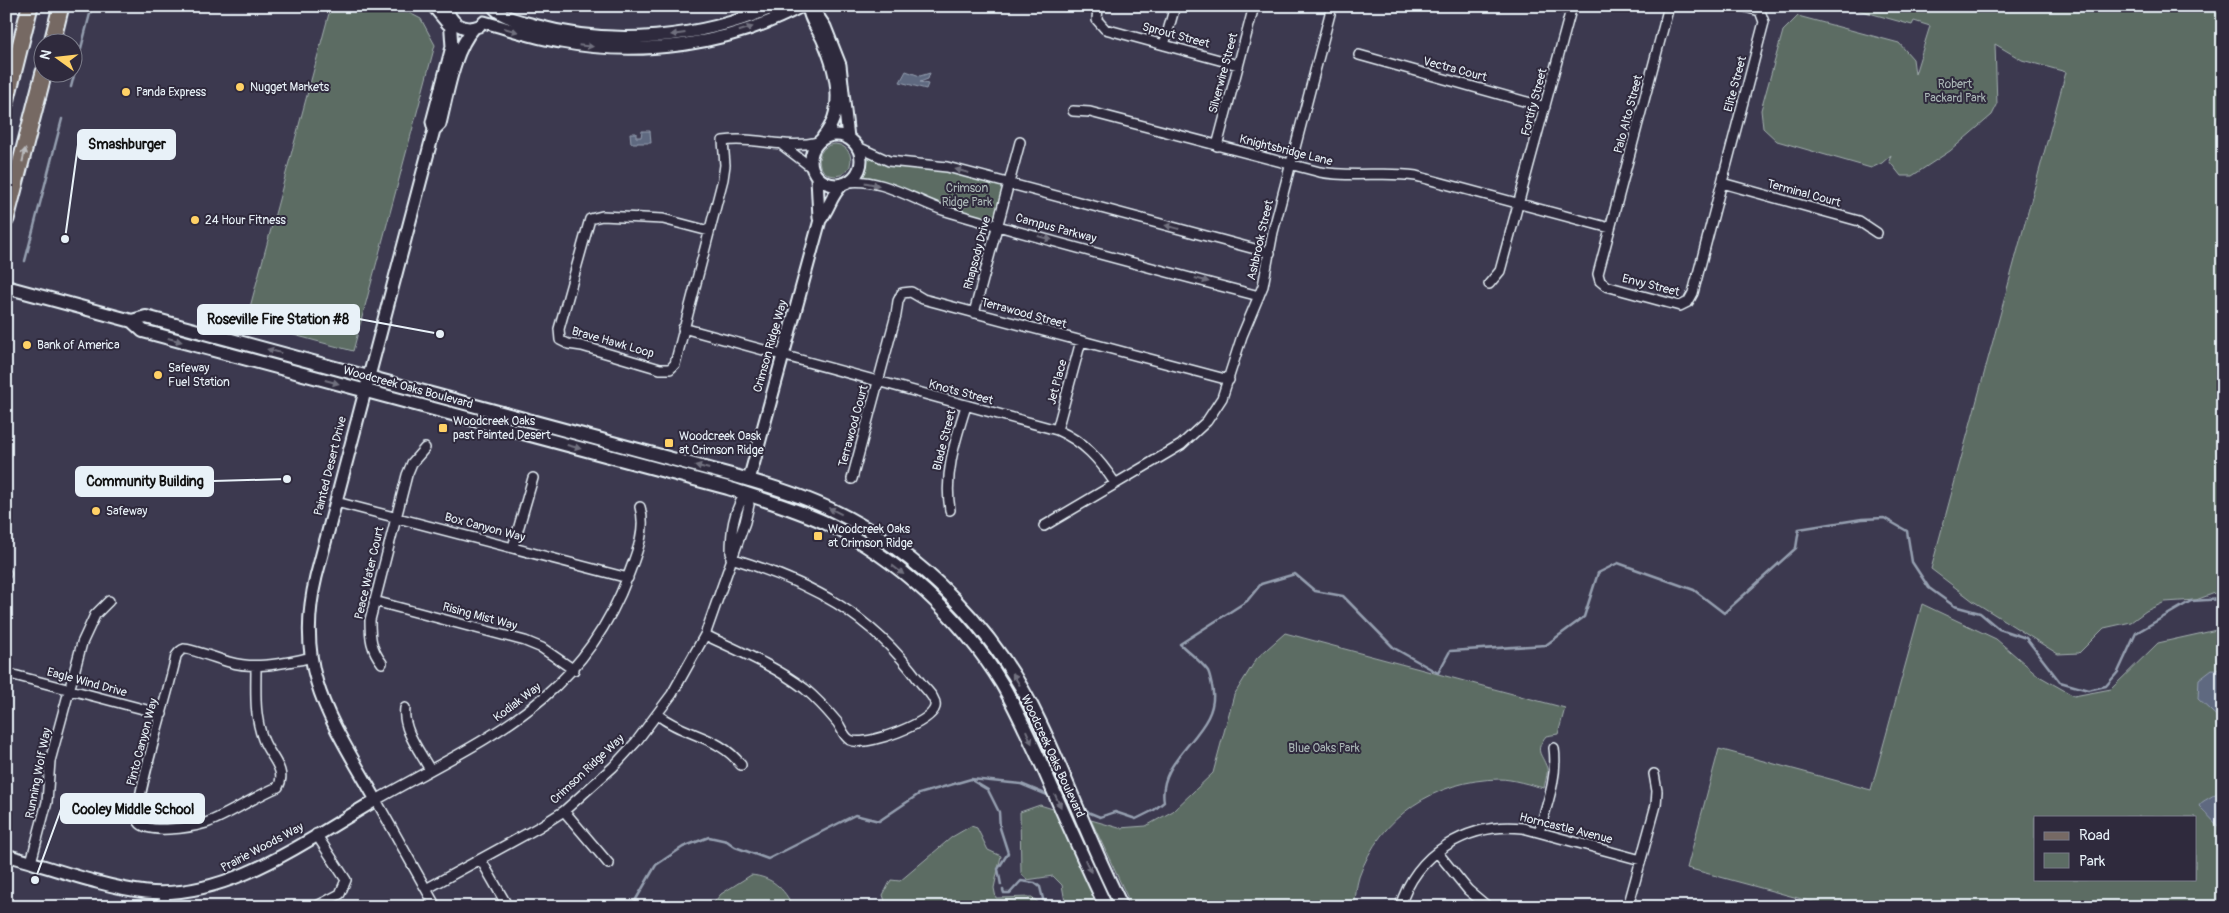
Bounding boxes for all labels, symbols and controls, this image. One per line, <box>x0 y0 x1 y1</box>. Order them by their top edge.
street label: Sprout Street <box>1141 19 1211 52</box>
one-way arrow <box>739 25 754 33</box>
one-way arrow <box>504 26 519 34</box>
one-way arrow <box>670 30 686 38</box>
street label: Silverwire Street <box>1206 31 1242 115</box>
north arrow <box>32 32 82 82</box>
one-way arrow <box>578 42 594 50</box>
text: N <box>36 48 55 62</box>
street label: Vectra Court <box>1421 54 1489 85</box>
street label: Elite Street <box>1721 54 1750 114</box>
street label: Fortify Street <box>1518 66 1551 138</box>
street label: Palo Alto Street <box>1611 73 1646 155</box>
park label: Robert Packard Park <box>1924 77 1986 106</box>
place label: Nugget Markets <box>250 80 330 95</box>
marker: Nugget Markets <box>234 81 246 93</box>
place label: Panda Express <box>136 85 207 100</box>
marker: Panda Express <box>120 86 132 98</box>
callout: Smashburger <box>78 130 175 159</box>
street label: Knightsbridge Lane <box>1238 132 1334 169</box>
text: Smashburger <box>88 136 167 153</box>
one-way arrow <box>20 148 28 163</box>
one-way arrow <box>954 167 969 175</box>
street label: Terminal Court <box>1765 176 1843 211</box>
one-way arrow <box>864 180 880 188</box>
park label: Crimson Ridge Park <box>942 181 992 210</box>
street label: Ashbrook Street <box>1244 198 1277 282</box>
street label: Campus Parkway <box>1014 210 1098 246</box>
place label: 24 Hour Fitness <box>205 213 287 228</box>
marker: 24 Hour Fitness <box>189 214 201 226</box>
street label: Rhapsody Drive <box>961 215 994 291</box>
one-way arrow <box>1164 223 1180 231</box>
one-way arrow <box>1037 234 1052 242</box>
street label: Envy Street <box>1621 271 1681 300</box>
one-way arrow <box>1194 277 1209 285</box>
street label: Terrawood Street <box>979 295 1068 332</box>
street label: Crimson Ridge Way <box>750 298 791 394</box>
callout: Roseville Fire Station #8 <box>198 305 359 334</box>
text: Roseville Fire Station #8 <box>207 311 349 328</box>
street label: Brave Hawk Loop <box>570 324 656 361</box>
one-way arrow <box>168 336 183 344</box>
place label: Bank of America <box>37 338 120 353</box>
marker: Bank of America <box>21 339 33 351</box>
one-way arrow <box>267 347 282 355</box>
street label: Jet Place <box>1044 358 1071 406</box>
place label: Safeway Fuel Station <box>168 361 230 390</box>
street label: Woodcreek Oaks Boulevard <box>341 363 475 412</box>
marker: Safeway Fuel Station <box>152 369 164 381</box>
street label: Knots Street <box>927 377 995 408</box>
one-way arrow <box>325 378 340 386</box>
street label: Terrawood Court <box>835 383 872 469</box>
street label: Blade Street <box>930 408 959 472</box>
place label: Woodcreek Oaks past Painted Desert <box>453 414 551 443</box>
street label: Painted Desert Drive <box>311 415 350 517</box>
marker: Woodcreek Oaks past Painted Desert <box>437 422 449 434</box>
place label: Woodcreek Oask at Crimson Ridge <box>679 429 764 458</box>
marker: Woodcreek Oask at Crimson Ridge <box>663 437 675 449</box>
one-way arrow <box>566 443 581 451</box>
one-way arrow <box>694 462 709 470</box>
callout: Community Building <box>76 467 213 496</box>
text: Community Building <box>86 473 204 490</box>
place label: Safeway <box>106 504 147 519</box>
marker: Safeway <box>90 505 102 517</box>
one-way arrow <box>828 507 842 515</box>
street label: Box Canyon Way <box>443 510 527 545</box>
place label: Woodcreek Oaks at Crimson Ridge <box>828 522 913 551</box>
street label: Peace Water Court <box>352 525 387 621</box>
marker: Woodcreek Oaks at Crimson Ridge <box>812 530 824 542</box>
one-way arrow <box>891 565 905 575</box>
street label: Rising Mist Way <box>441 599 519 634</box>
street label: Eagle Wind Drive <box>45 665 129 700</box>
one-way arrow <box>1011 673 1020 686</box>
street label: Kodiak Way <box>490 680 544 725</box>
street label: Woodcreek Oaks Boulevard <box>1017 692 1088 820</box>
street label: Pinto Canyon Way <box>124 697 161 788</box>
street label: Running Wolf Way <box>22 727 55 820</box>
one-way arrow <box>1025 730 1033 744</box>
street label: Crimson Ridge Way <box>547 731 627 807</box>
park label: Blue Oaks Park <box>1288 741 1360 756</box>
callout: Cooley Middle School <box>61 794 204 823</box>
one-way arrow <box>1054 794 1062 808</box>
text: Cooley Middle School <box>72 801 194 818</box>
street label: Horncastle Avenue <box>1518 810 1614 847</box>
legend <box>2034 816 2196 880</box>
street label: Prairie Woods Way <box>218 819 306 875</box>
text: Road <box>2079 826 2110 845</box>
text: Park <box>2079 852 2106 871</box>
one-way arrow <box>1084 859 1092 873</box>

